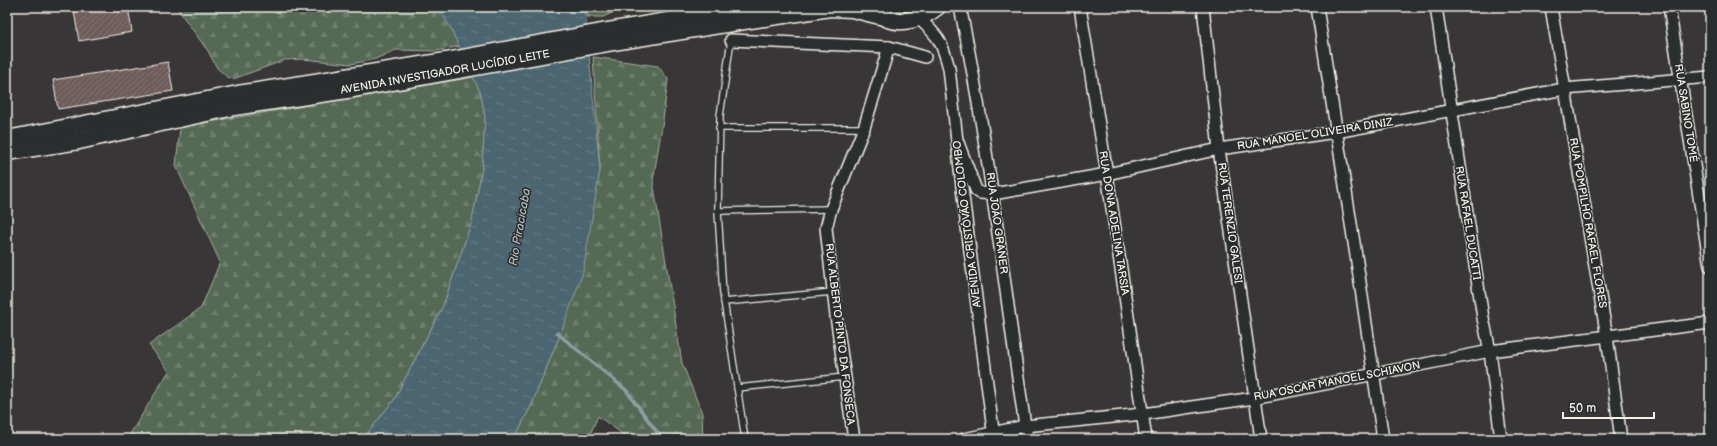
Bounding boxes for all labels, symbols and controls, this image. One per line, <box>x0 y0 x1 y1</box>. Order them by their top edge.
street label: AVENIDA INVESTIGADOR LUCÍDIO LEITE <box>339 46 551 97</box>
street label: RUA SABINO TOMÉ <box>1672 63 1701 163</box>
street label: RUA MANOEL OLIVEIRA DINIZ <box>1236 115 1394 153</box>
street label: RUA POMPILHO RAFAEL FLORES <box>1567 137 1609 309</box>
street label: AVENIDA CRISTÓVÃO COLOMBO <box>949 140 984 308</box>
street label: RUA DONA ADELINA TARSIA <box>1096 150 1132 296</box>
street label: RUA TERENZIO GALESI <box>1215 162 1245 285</box>
street label: RUA RAFAEL DUCATTI <box>1453 165 1484 281</box>
street label: RUA JOÃO GRANER <box>983 171 1011 275</box>
water label: Rio Piracicaba <box>506 187 534 267</box>
street label: RUA ALBERTO PINTO DA FONSECA <box>822 242 858 426</box>
street label: RUA OSCAR MANOEL SCHIAVON <box>1252 358 1422 404</box>
scale bar <box>1563 394 1654 420</box>
text: 50 m <box>1569 401 1596 416</box>

